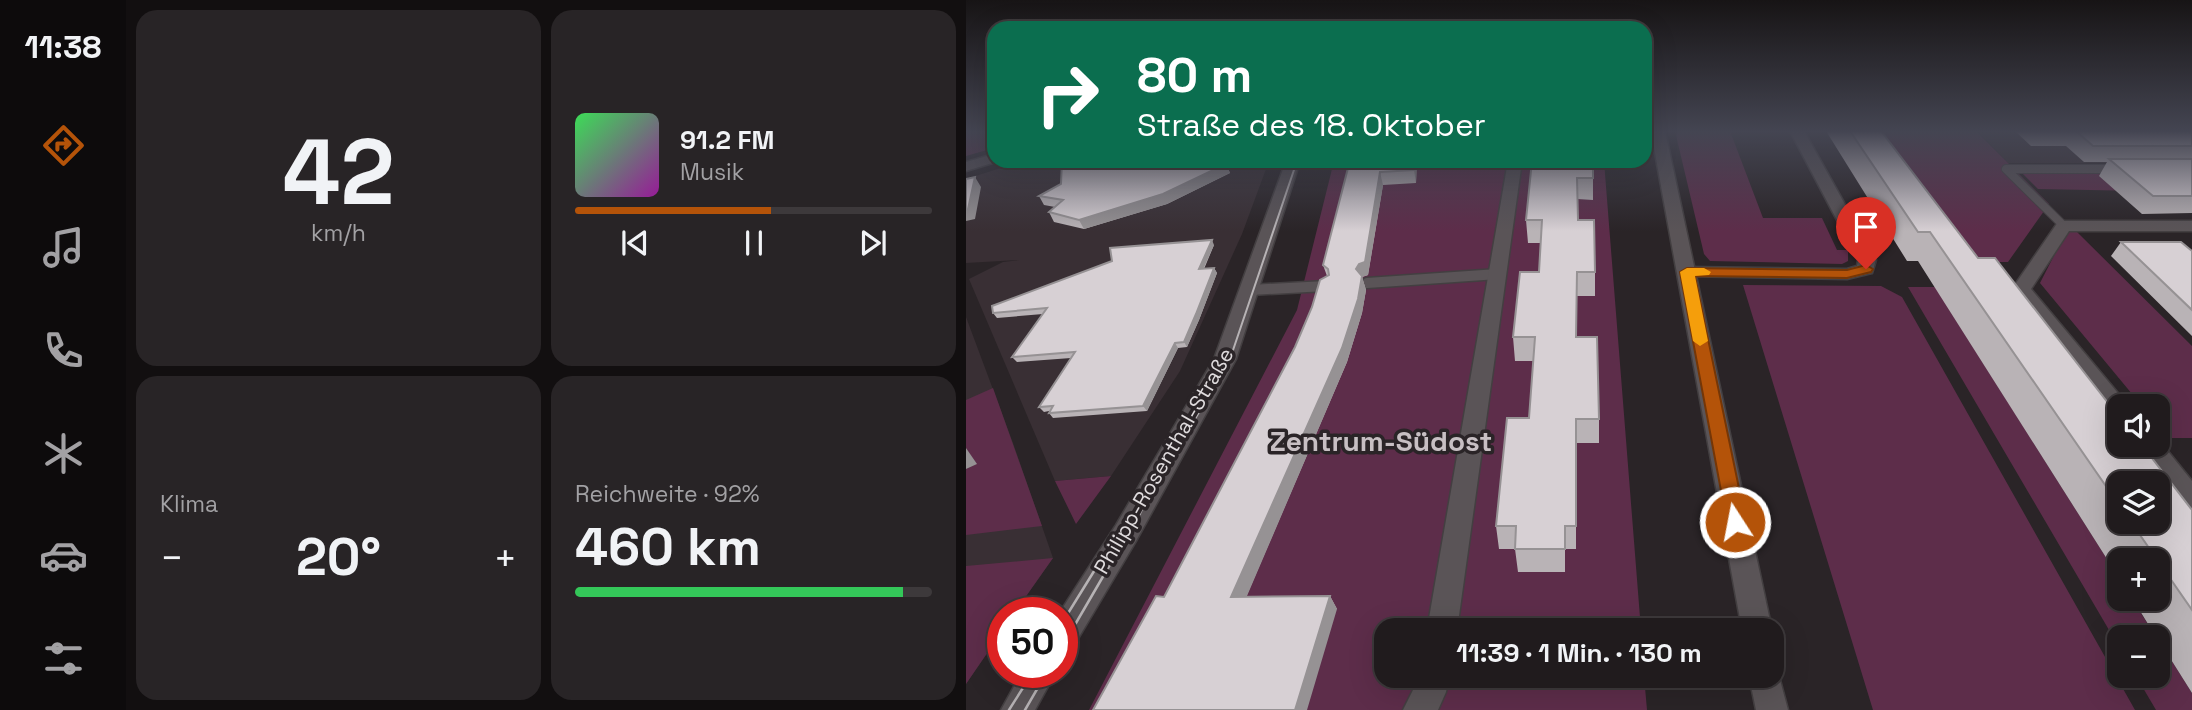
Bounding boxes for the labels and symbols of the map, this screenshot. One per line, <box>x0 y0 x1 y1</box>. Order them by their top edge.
pin <box>1836 197 1896 269</box>
street label: Philipp-Rosenthal-Straße <box>1088 343 1239 579</box>
district label: Zentrum-Südost <box>1270 423 1492 459</box>
position arrow <box>1698 485 1772 559</box>
speed limit sign: 50 <box>987 597 1078 688</box>

